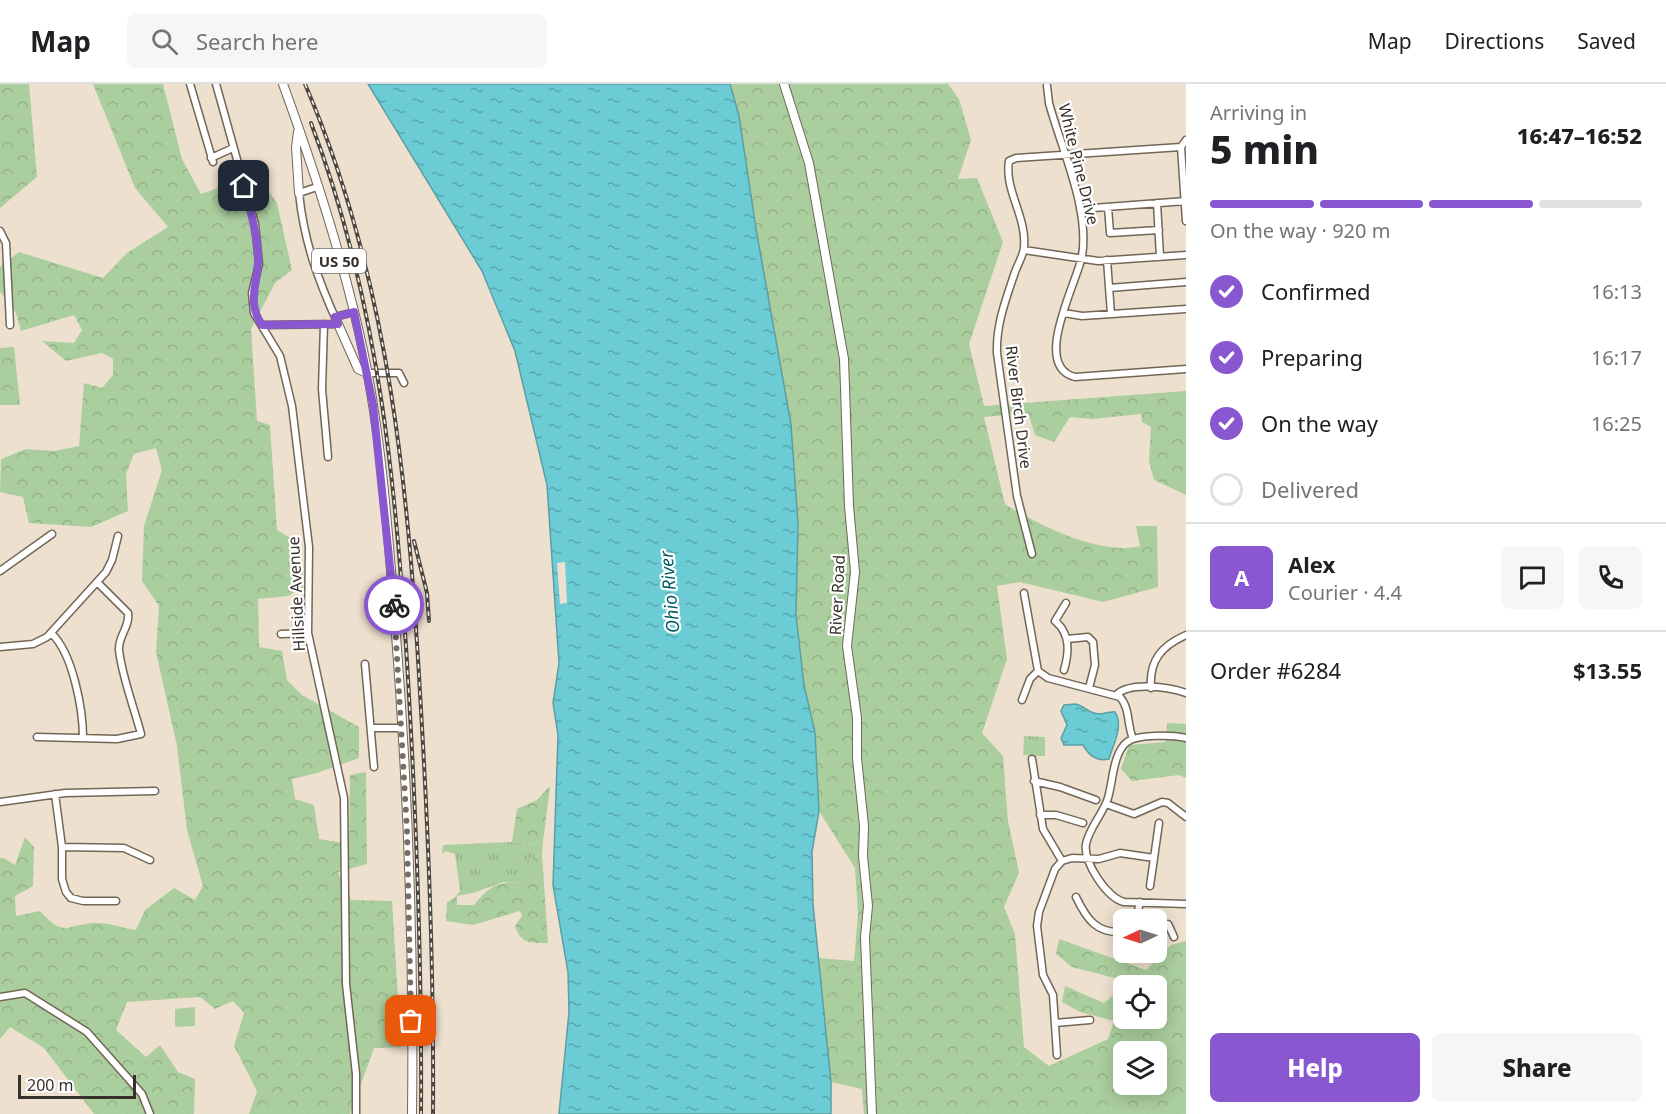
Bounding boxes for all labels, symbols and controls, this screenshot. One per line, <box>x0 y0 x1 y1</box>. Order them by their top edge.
search box <box>127 14 547 68</box>
text: Map <box>30 22 91 60</box>
icon: search <box>148 25 181 58</box>
text: Search here <box>196 26 318 56</box>
text: Map <box>1368 27 1412 55</box>
text: Directions <box>1445 27 1544 55</box>
text: Saved <box>1577 27 1636 55</box>
text: Arriving in <box>1210 99 1307 126</box>
street label: White Pine Drive <box>1053 101 1105 227</box>
text: 16:47–16:52 <box>1517 120 1642 150</box>
text: 5 min <box>1210 122 1319 175</box>
pin <box>218 160 269 211</box>
icon: home <box>227 169 260 202</box>
text: On the way · 920 m <box>1210 217 1390 244</box>
road number: US 50 <box>312 249 366 273</box>
icon: check <box>1210 275 1243 308</box>
text: Confirmed <box>1261 276 1371 306</box>
text: 16:13 <box>1591 278 1642 305</box>
icon: check <box>1210 341 1243 374</box>
text: Preparing <box>1261 342 1363 372</box>
street label: River Birch Drive <box>1001 344 1037 470</box>
text: 16:17 <box>1591 344 1642 371</box>
icon: check <box>1210 407 1243 440</box>
text: On the way <box>1261 408 1378 438</box>
text: 16:25 <box>1591 410 1642 437</box>
text: Delivered <box>1261 474 1359 504</box>
street label: Hillside Avenue <box>282 536 310 652</box>
button: chat <box>1501 546 1564 609</box>
button: phone <box>1579 546 1642 609</box>
water label: Ohio River <box>653 549 685 634</box>
text: Alex <box>1288 549 1335 579</box>
street label: River Road <box>824 554 850 636</box>
text: A <box>1234 562 1249 592</box>
courier <box>364 575 424 635</box>
text: Courier · 4.4 <box>1288 579 1402 606</box>
icon: bike <box>378 589 411 622</box>
text: Order #6284 <box>1210 655 1341 685</box>
text: $13.55 <box>1573 655 1642 685</box>
north arrow <box>1113 909 1167 963</box>
map controls <box>1113 909 1167 1095</box>
button: locate <box>1113 975 1167 1029</box>
pin <box>385 995 436 1046</box>
icon: bag <box>394 1004 427 1037</box>
button: Help <box>1210 1033 1420 1102</box>
button: Share <box>1432 1033 1642 1102</box>
button: layers <box>1113 1041 1167 1095</box>
scale bar <box>18 1072 136 1100</box>
text: 200 m <box>27 1074 74 1096</box>

